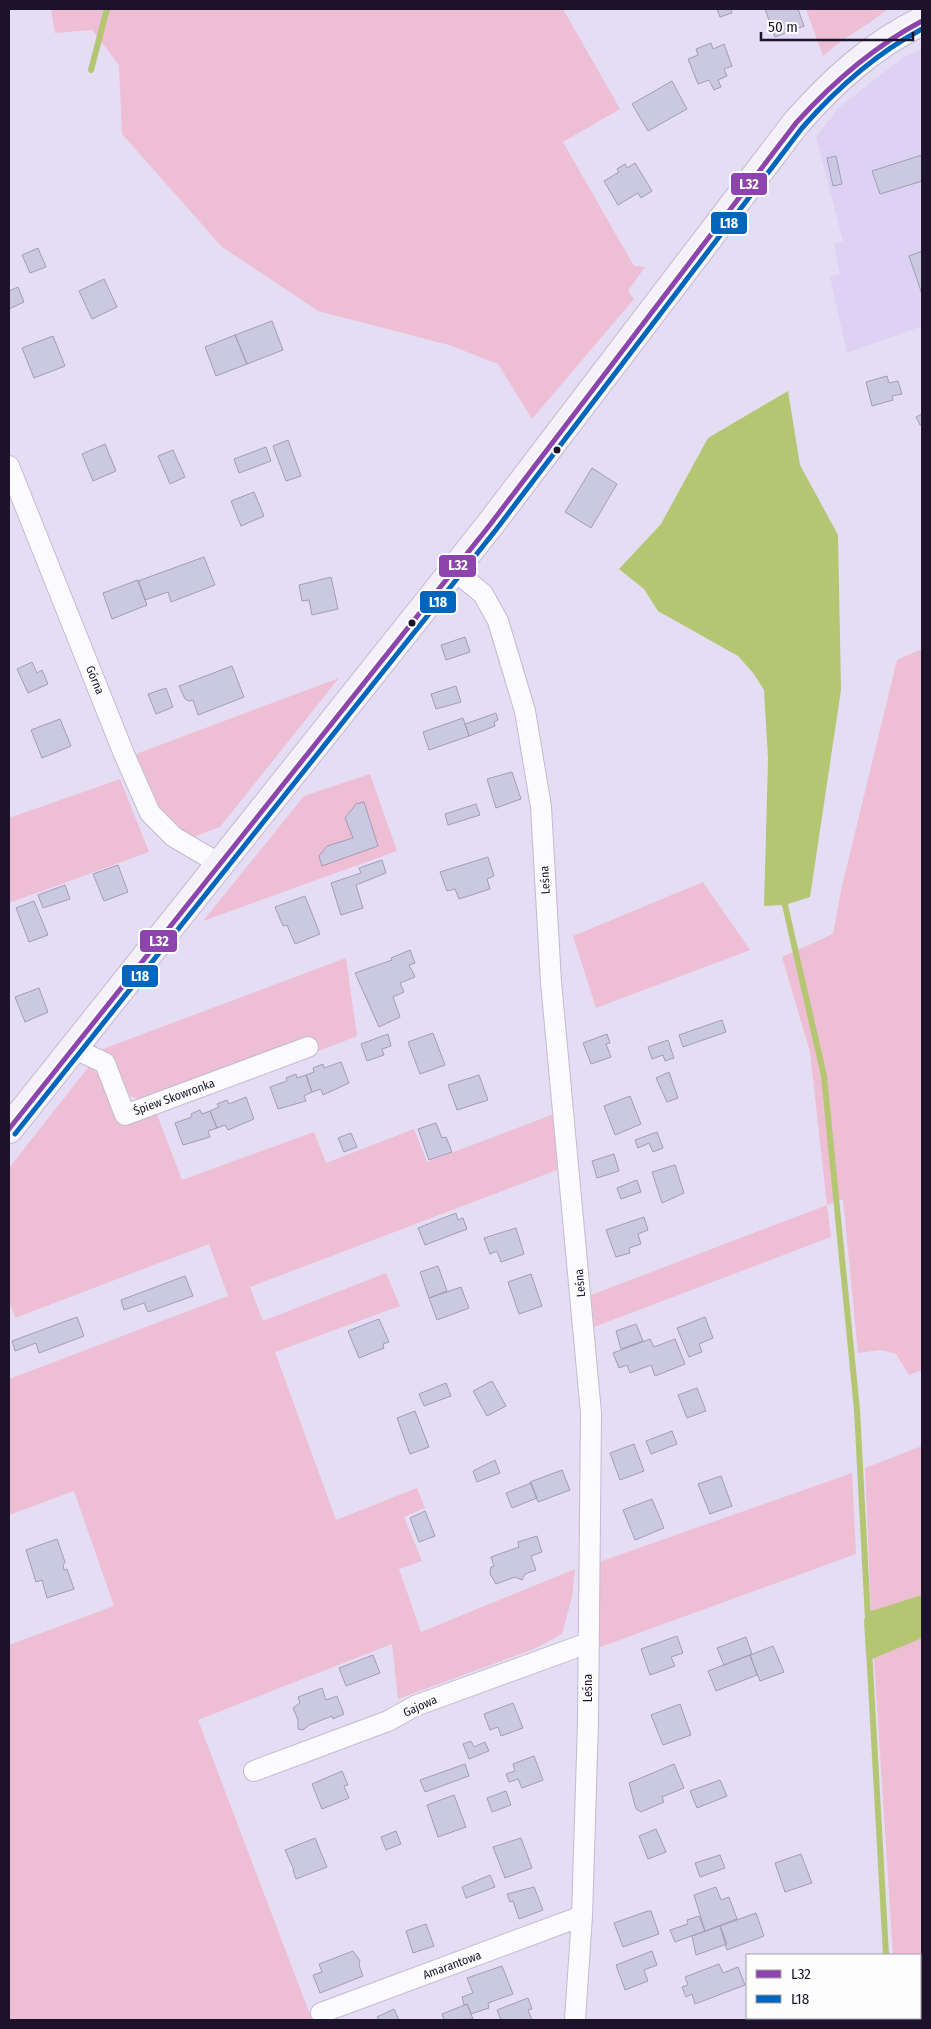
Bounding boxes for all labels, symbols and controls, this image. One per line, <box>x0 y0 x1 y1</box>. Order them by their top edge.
scale bar <box>761 10 914 42</box>
text: 50 m <box>768 18 798 36</box>
line badge: L32 <box>730 172 768 196</box>
text: L32 <box>739 176 759 193</box>
line badge: L18 <box>710 211 748 235</box>
text: L18 <box>720 215 739 232</box>
unlabelled marker <box>552 445 562 455</box>
line badge: L32 <box>438 554 477 578</box>
text: L32 <box>448 557 468 574</box>
line badge: L18 <box>419 590 457 614</box>
text: L18 <box>429 594 448 611</box>
unlabelled marker <box>407 618 417 628</box>
street label: Górna <box>83 664 107 696</box>
street label: Leśna <box>537 865 553 895</box>
line badge: L32 <box>139 929 178 953</box>
text: L32 <box>149 933 169 950</box>
line badge: L18 <box>121 964 159 988</box>
text: L18 <box>131 968 150 985</box>
street label: Śpiew Skowronka <box>131 1075 217 1118</box>
street label: Leśna <box>572 1268 588 1298</box>
street label: Leśna <box>581 1674 595 1702</box>
street label: Gajowa <box>401 1692 439 1720</box>
street label: Amarantowa <box>421 1948 483 1982</box>
legend <box>746 1954 921 2019</box>
text: L32 <box>791 1965 811 1983</box>
text: L18 <box>791 1990 809 2008</box>

